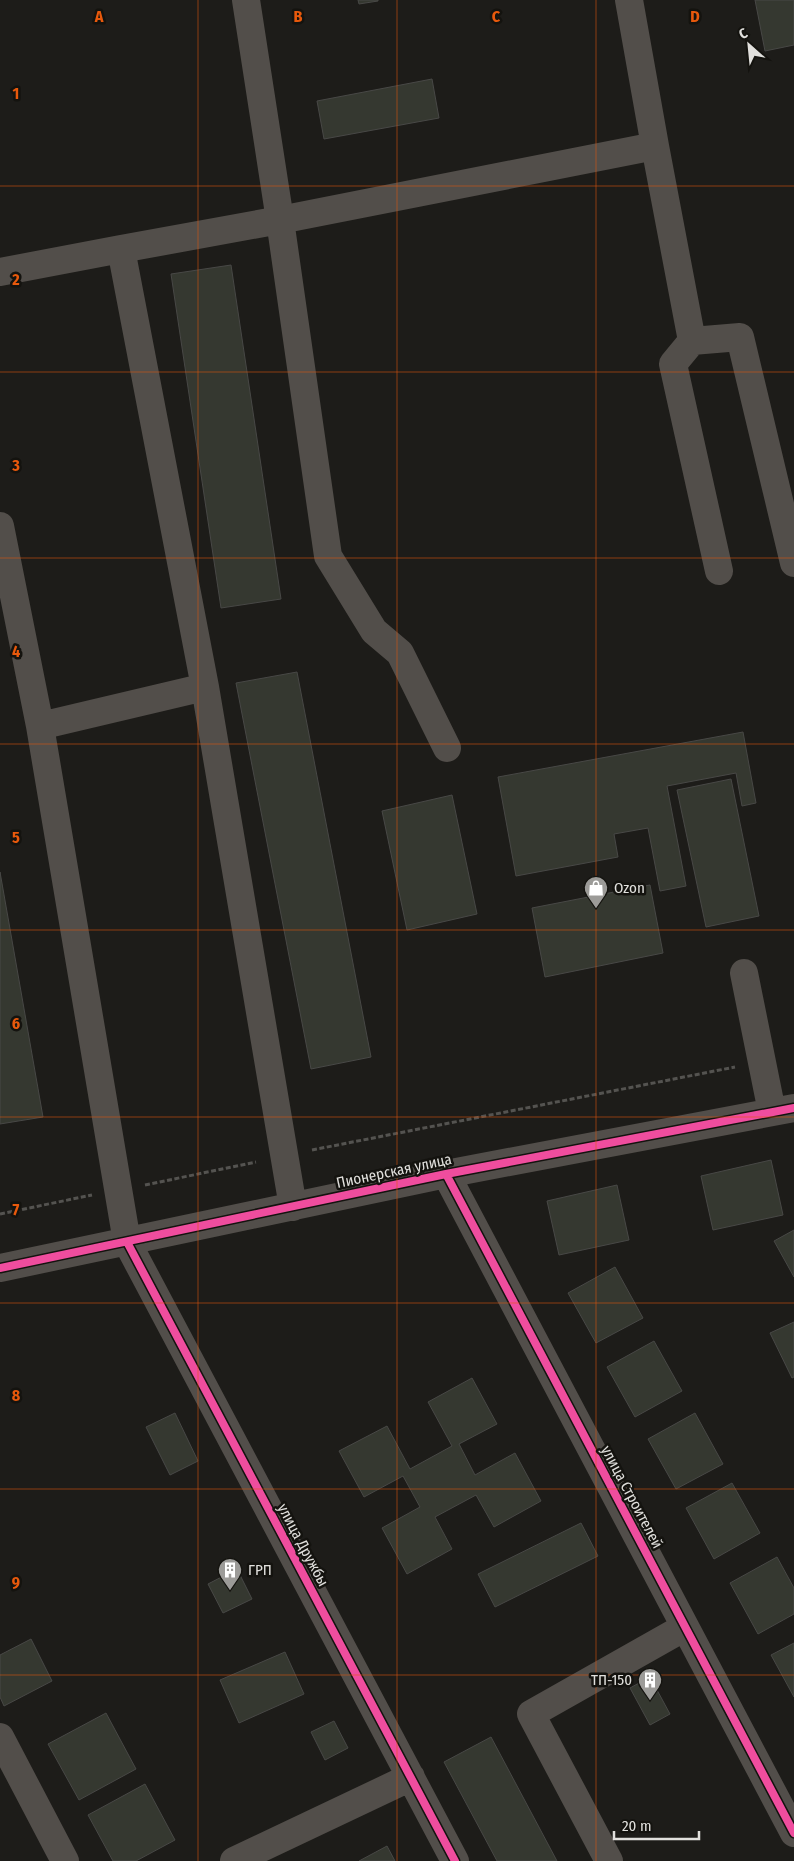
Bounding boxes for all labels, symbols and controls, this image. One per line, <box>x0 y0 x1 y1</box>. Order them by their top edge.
text: A <box>94 7 104 26</box>
text: B <box>294 7 303 26</box>
text: C <box>492 7 501 26</box>
text: D <box>690 7 700 26</box>
north arrow <box>724 20 774 70</box>
text: С <box>736 24 751 43</box>
text: 1 <box>13 84 19 103</box>
text: 2 <box>11 270 20 289</box>
text: 3 <box>11 456 20 475</box>
text: 4 <box>12 642 20 661</box>
text: 5 <box>12 828 20 847</box>
shop icon: Ozon <box>583 875 609 909</box>
place label: Ozon <box>614 879 645 897</box>
text: 6 <box>12 1014 20 1033</box>
street label: Пионерская улица <box>335 1150 453 1192</box>
text: 7 <box>13 1200 20 1219</box>
text: 8 <box>12 1386 21 1405</box>
street label: улица Строителей <box>597 1442 667 1552</box>
street label: улица Дружбы <box>274 1500 332 1590</box>
building icon: ГРП <box>217 1557 243 1591</box>
place label: ГРП <box>248 1561 272 1579</box>
text: 9 <box>12 1573 20 1592</box>
building icon: ТП-150 <box>637 1667 663 1701</box>
place label: ТП-150 <box>591 1671 632 1689</box>
scale bar <box>614 1808 699 1840</box>
text: 20 m <box>622 1817 652 1835</box>

